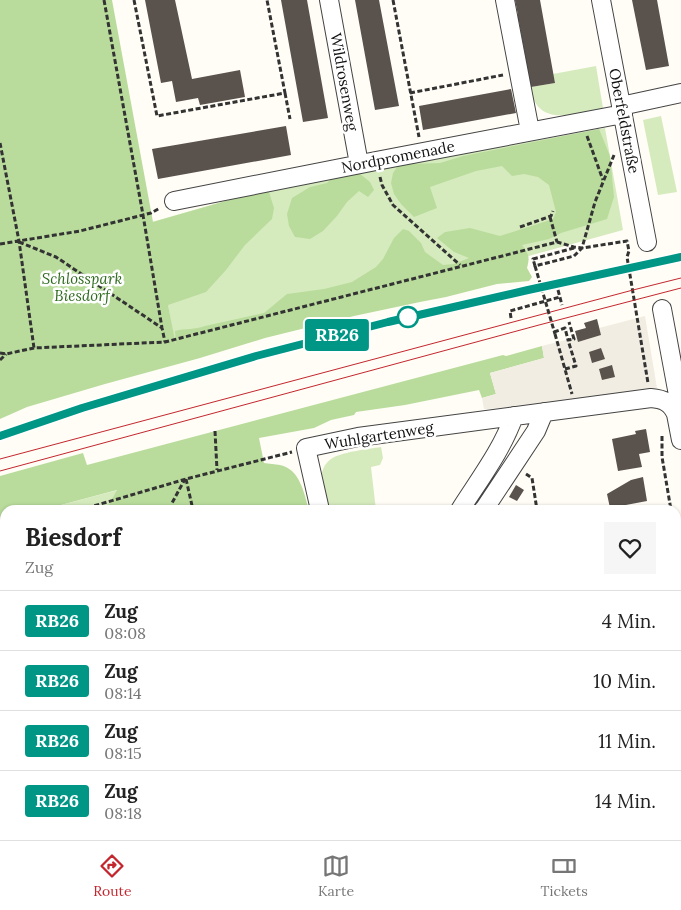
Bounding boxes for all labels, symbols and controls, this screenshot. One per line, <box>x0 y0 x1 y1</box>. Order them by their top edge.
street label: Wildrosenweg <box>327 31 363 133</box>
street label: Oberfeldstraße <box>605 67 644 175</box>
street label: Nordpromenade <box>340 136 456 177</box>
park label: Schlosspark Biesdorf <box>42 269 122 305</box>
unlabelled marker <box>397 306 419 328</box>
line badge: RB26 <box>302 319 372 351</box>
text: RB26 <box>315 323 359 346</box>
street label: Wuhlgartenweg <box>323 417 435 454</box>
text: Biesdorf <box>25 522 121 553</box>
button: heart <box>604 522 656 574</box>
text: Zug <box>25 557 53 577</box>
text: Zug <box>104 599 138 623</box>
text: RB26 <box>35 609 79 632</box>
text: 4 Min. <box>602 609 656 633</box>
text: 08:08 <box>104 623 146 643</box>
text: Zug <box>104 659 138 683</box>
text: RB26 <box>35 669 79 692</box>
text: 10 Min. <box>593 669 656 693</box>
text: 08:14 <box>104 683 142 703</box>
text: Zug <box>104 719 138 743</box>
text: RB26 <box>35 729 79 752</box>
text: 11 Min. <box>598 729 656 753</box>
text: 08:15 <box>104 743 142 763</box>
text: Zug <box>104 779 138 803</box>
text: RB26 <box>35 789 79 812</box>
text: 14 Min. <box>595 789 656 813</box>
text: 08:18 <box>104 803 142 823</box>
tab: Route <box>93 852 132 900</box>
tab: Karte <box>318 852 354 900</box>
tab: Tickets <box>541 852 588 900</box>

